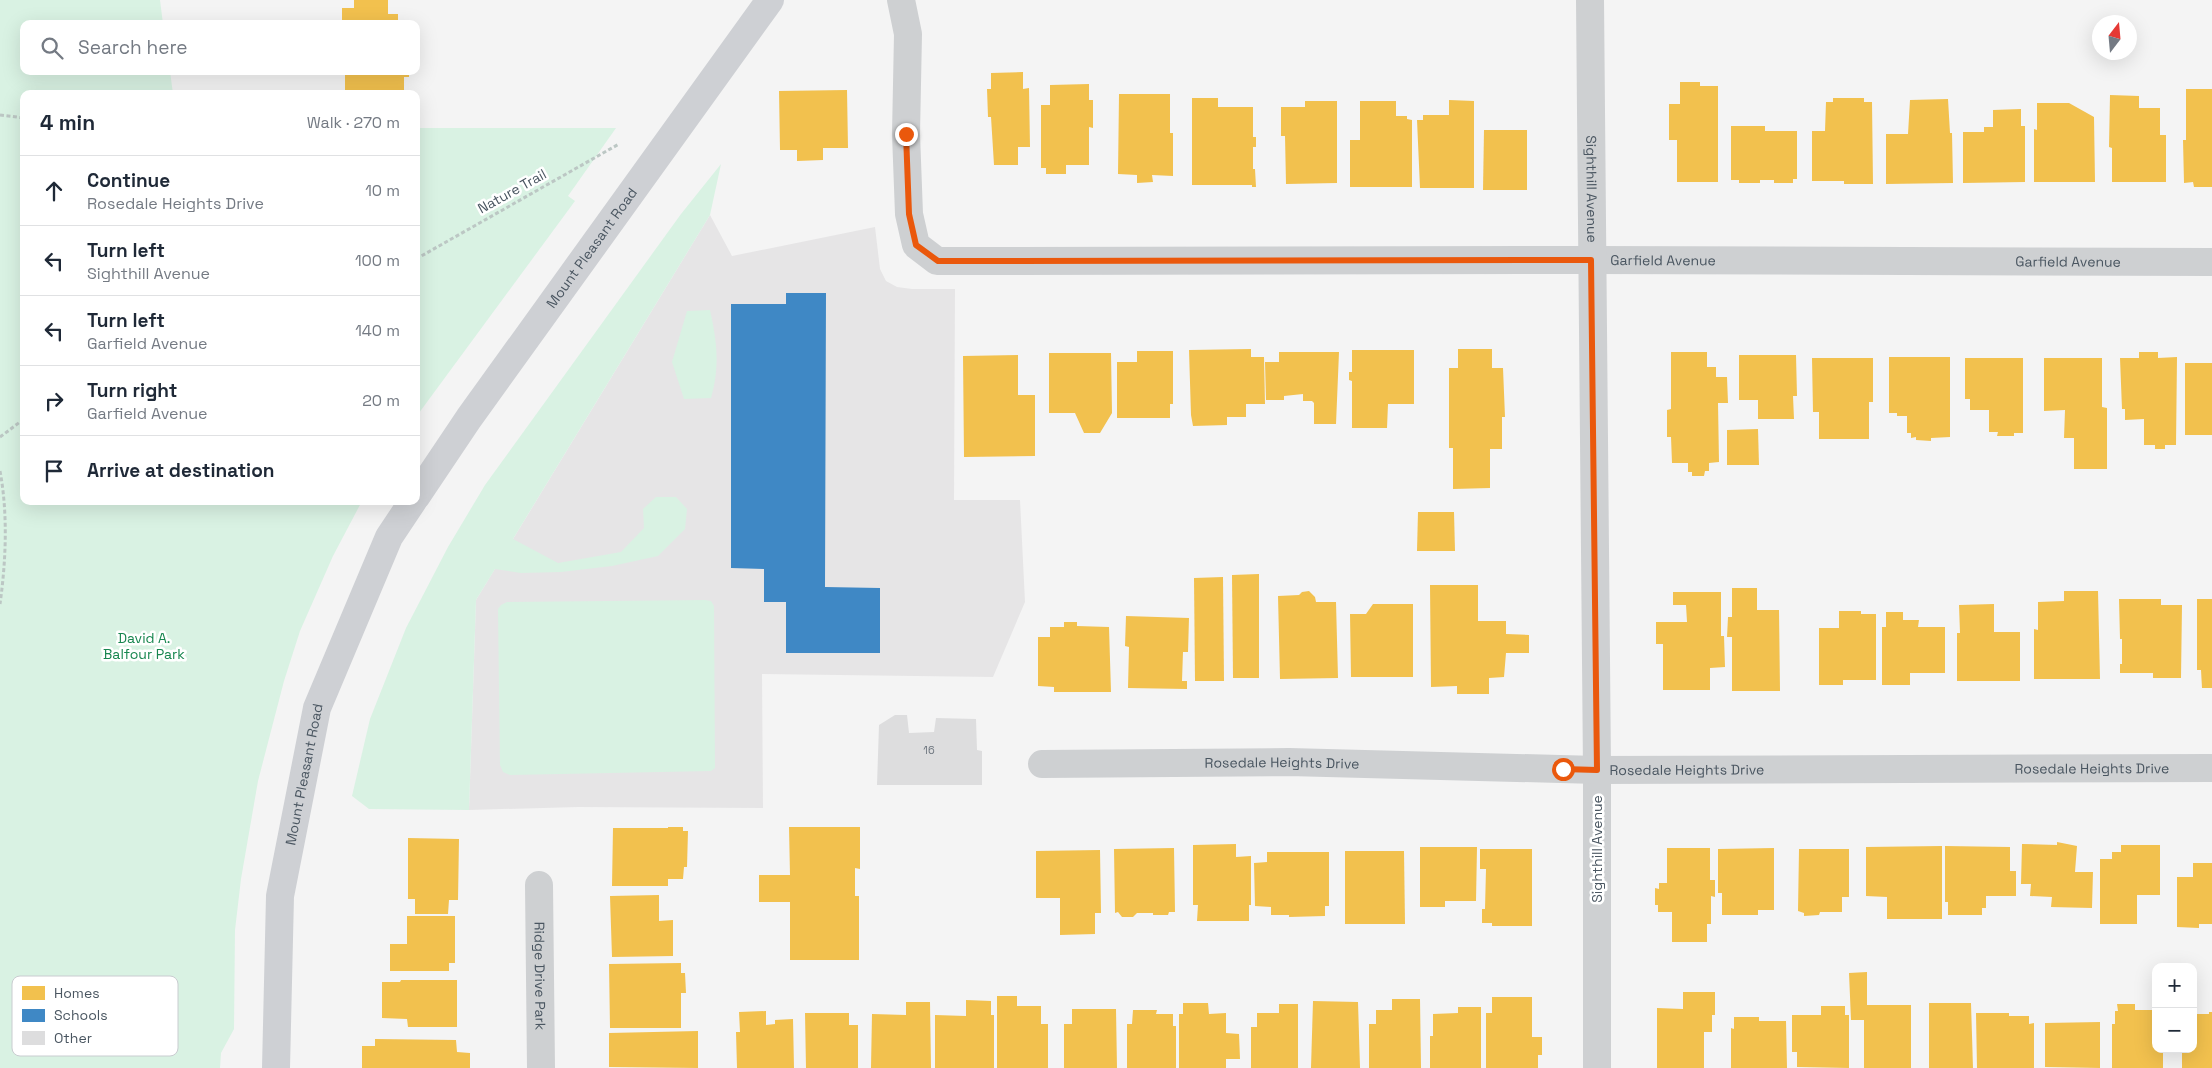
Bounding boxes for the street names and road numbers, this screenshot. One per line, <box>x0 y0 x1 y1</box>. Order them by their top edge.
street label: Sighthill Avenue <box>1582 135 1601 243</box>
street label: Nature Trail <box>475 165 549 217</box>
street label: Mount Pleasant Road <box>542 184 641 311</box>
street label: Garfield Avenue <box>1610 251 1716 269</box>
street label: Garfield Avenue <box>2015 252 2121 271</box>
street label: Mount Pleasant Road <box>281 702 327 847</box>
street label: Rosedale Heights Drive <box>1204 753 1360 773</box>
street label: Rosedale Heights Drive <box>2014 759 2169 778</box>
street label: Rosedale Heights Drive <box>1609 760 1764 779</box>
street label: Sighthill Avenue <box>1588 795 1606 903</box>
street label: Ridge Drive Park <box>530 922 550 1031</box>

